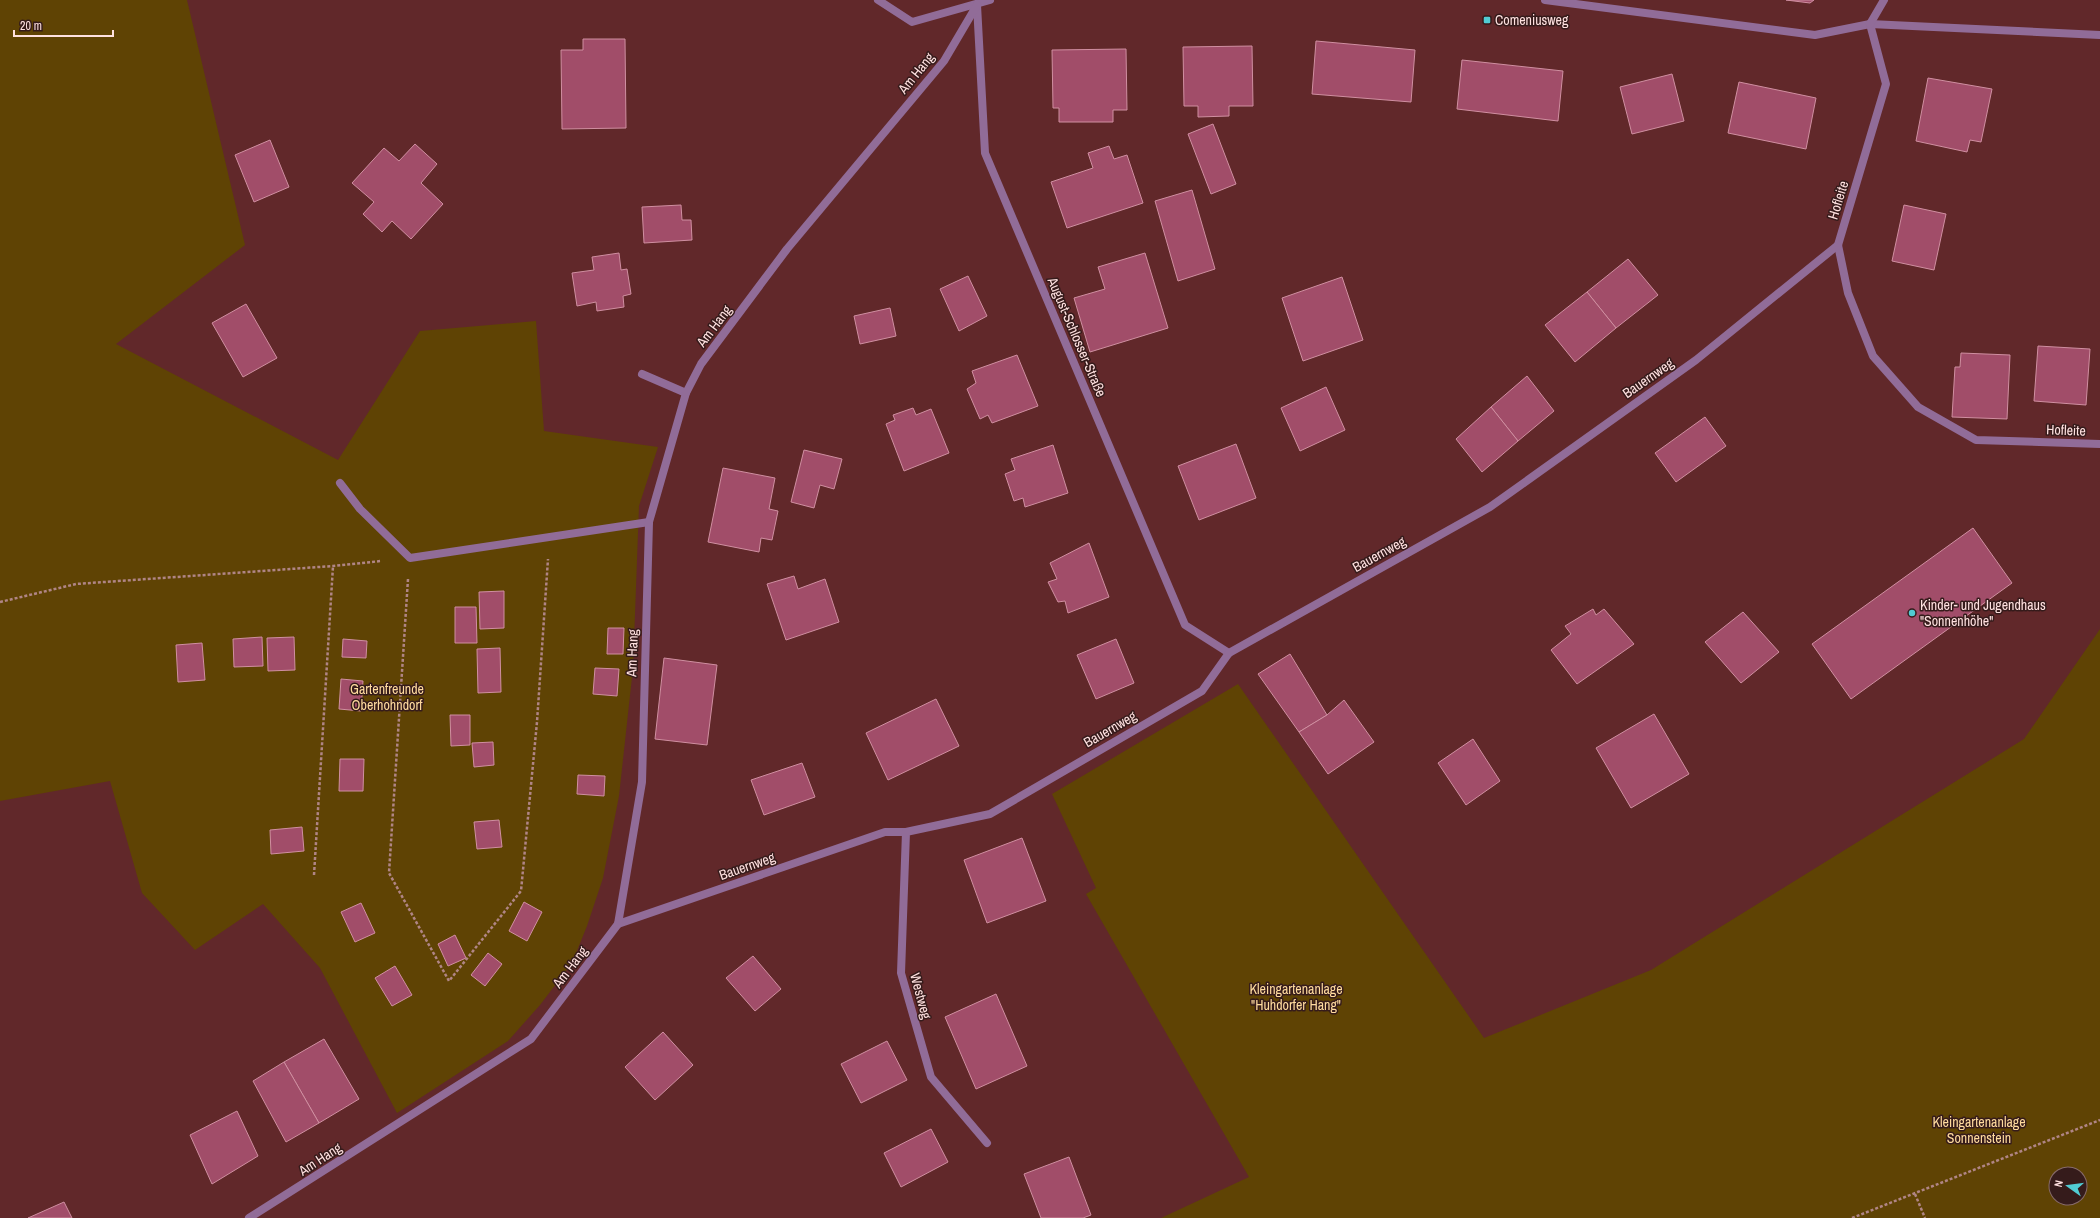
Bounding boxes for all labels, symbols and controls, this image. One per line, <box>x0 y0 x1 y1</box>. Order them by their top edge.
place label: Comeniusweg <box>1495 11 1569 29</box>
scale bar <box>14 12 113 38</box>
marker: Comeniusweg <box>1482 15 1492 25</box>
text: 20 m <box>20 18 42 34</box>
street label: Am Hang <box>893 48 938 98</box>
street label: Hofleite <box>1824 178 1852 222</box>
street label: August-Schlosser-Straße <box>1043 274 1110 400</box>
street label: Am Hang <box>692 301 736 351</box>
street label: Bauernweg <box>1619 354 1677 402</box>
street label: Hofleite <box>2046 420 2086 440</box>
street label: Bauernweg <box>1349 532 1409 576</box>
place label: Kinder- und Jugendhaus "Sonnenhöhe" <box>1920 596 2046 630</box>
marker: Kinder- und Jugendhaus "Sonnenhöhe" <box>1907 608 1917 618</box>
street label: Am Hang <box>622 628 642 678</box>
park label: Gartenfreunde Oberhohndorf <box>350 680 424 714</box>
street label: Bauernweg <box>1080 706 1140 751</box>
street label: Bauernweg <box>717 848 778 884</box>
street label: Am Hang <box>548 942 592 992</box>
street label: Westweg <box>906 971 936 1022</box>
park label: Kleingartenanlage "Huhdorfer Hang" <box>1249 980 1343 1014</box>
park label: Kleingartenanlage Sonnenstein <box>1932 1113 2026 1147</box>
street label: Am Hang <box>294 1138 345 1180</box>
north arrow <box>2048 1166 2088 1206</box>
text: N <box>2051 1179 2066 1188</box>

